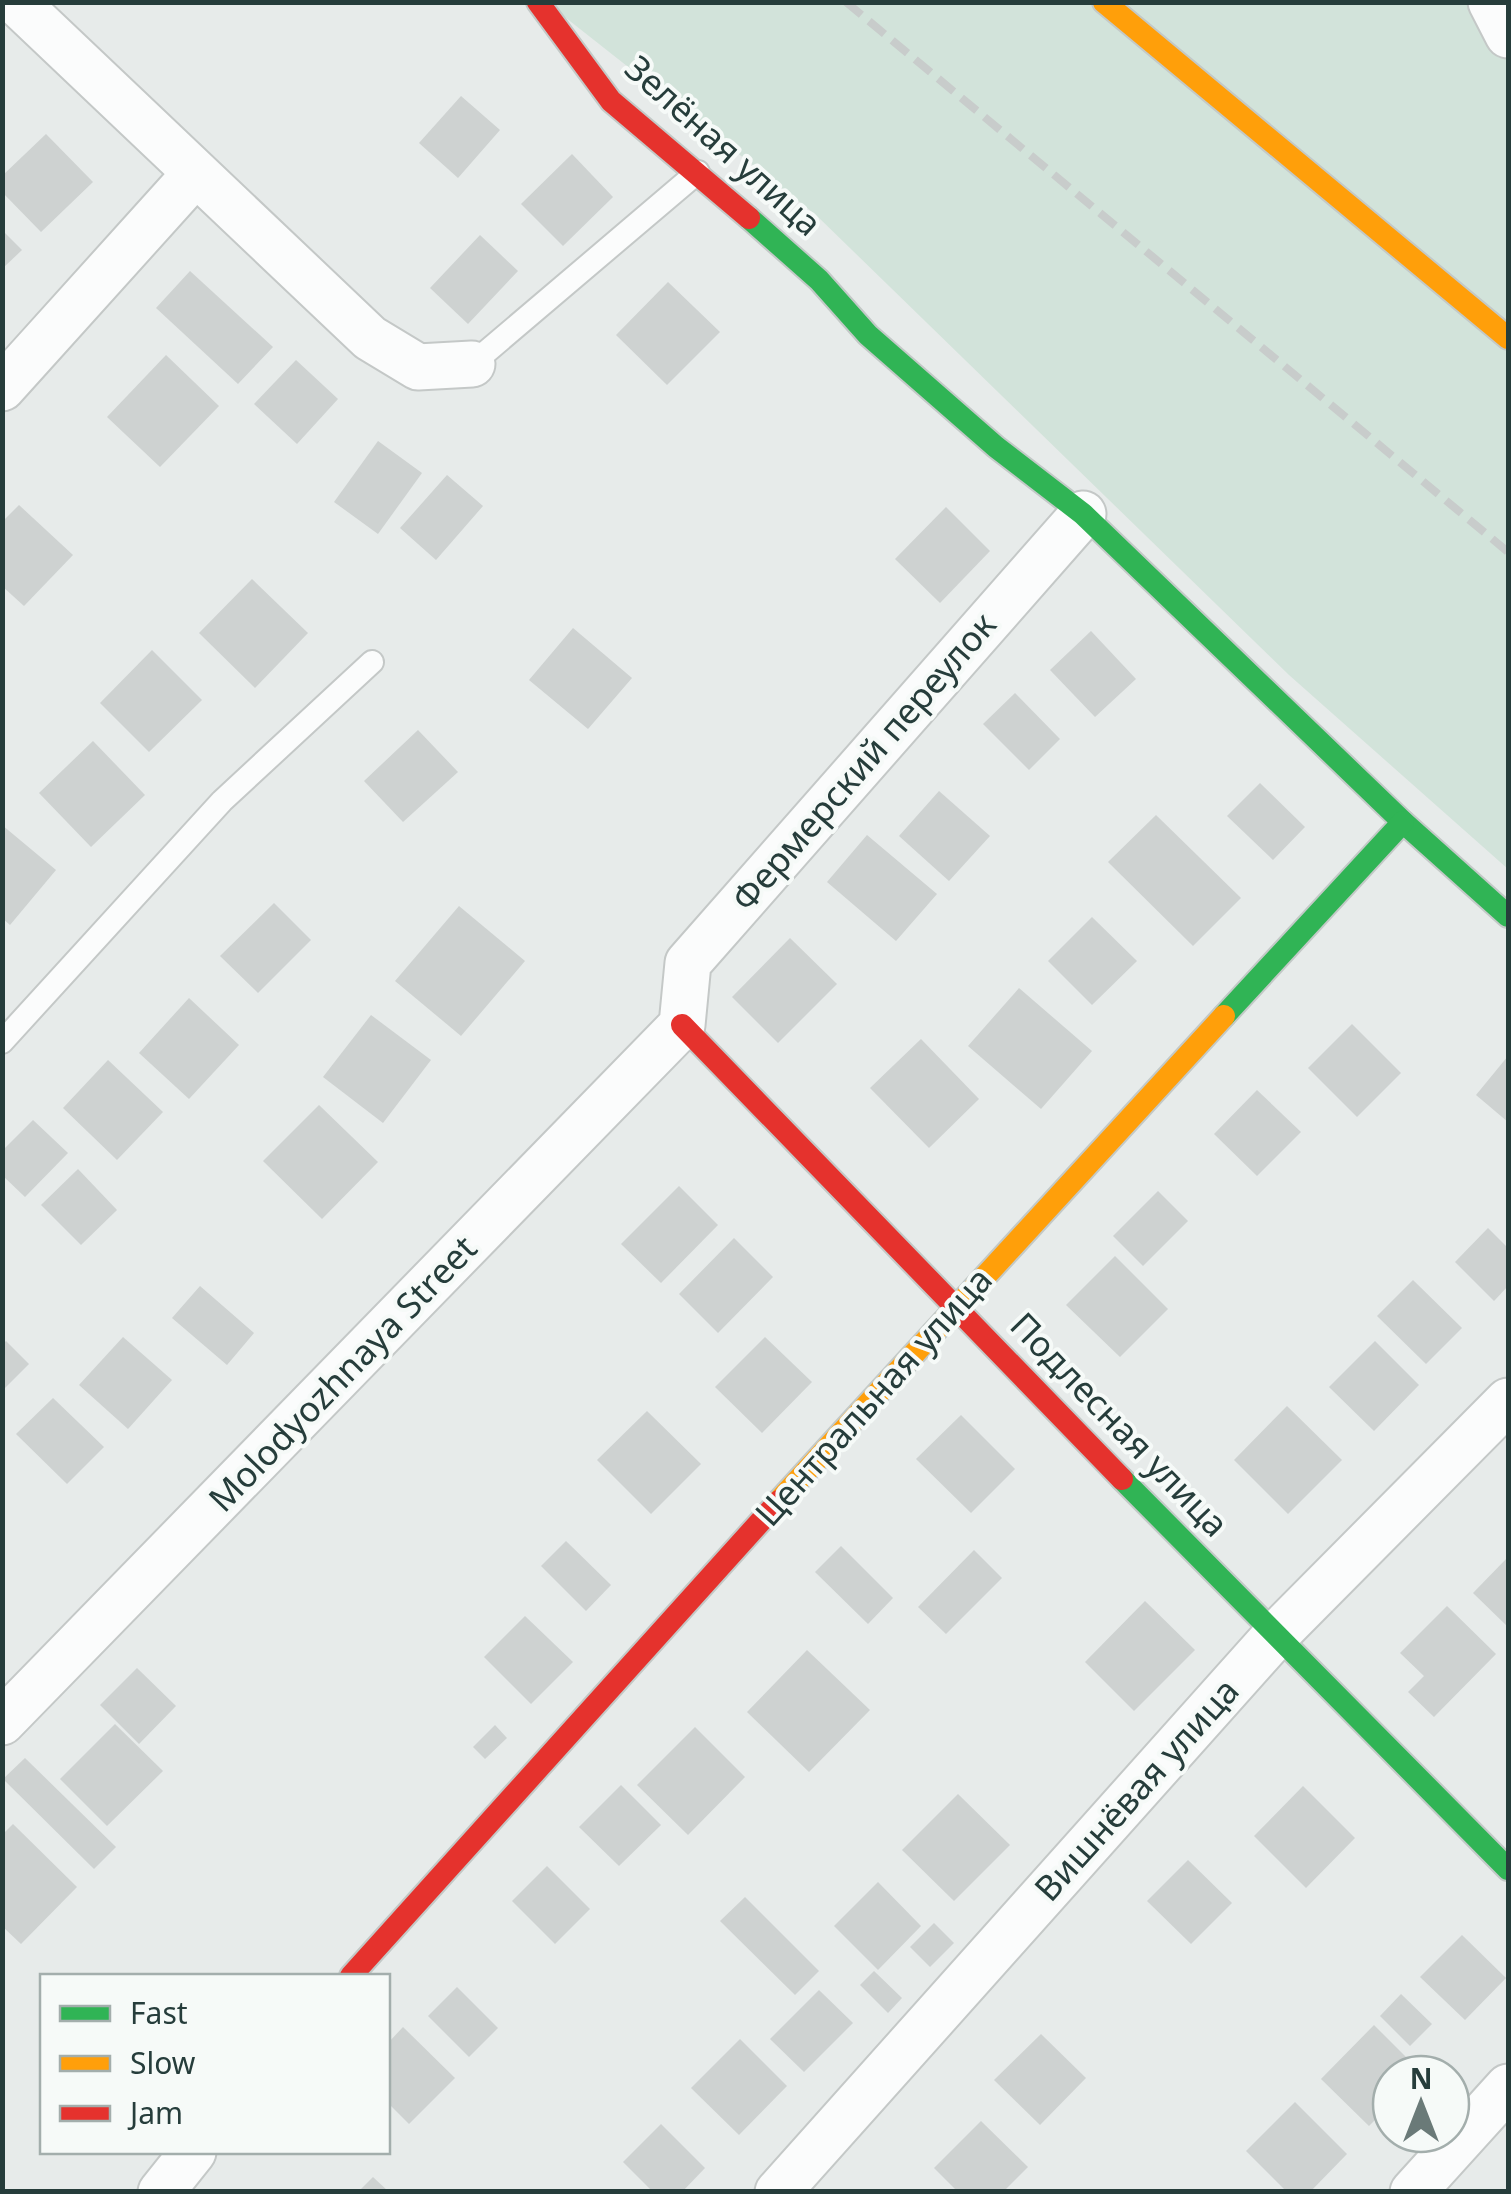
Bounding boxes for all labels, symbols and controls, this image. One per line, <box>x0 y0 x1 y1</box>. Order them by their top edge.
street label: Зелёная улица <box>616 44 832 246</box>
street label: Фермерский переулок <box>720 602 1006 920</box>
street label: Molodyozhnaya Street <box>198 1225 486 1521</box>
street label: Центральная улица <box>744 1257 1002 1535</box>
street label: Подлесная улица <box>1001 1302 1239 1546</box>
street label: Вишнёвая улица <box>1023 1668 1248 1910</box>
legend <box>40 1974 390 2154</box>
text: Fast <box>130 1992 188 2033</box>
text: Slow <box>130 2042 196 2083</box>
north arrow <box>1371 2054 1471 2154</box>
text: N <box>1410 2059 1432 2097</box>
text: Jam <box>127 2092 183 2133</box>

